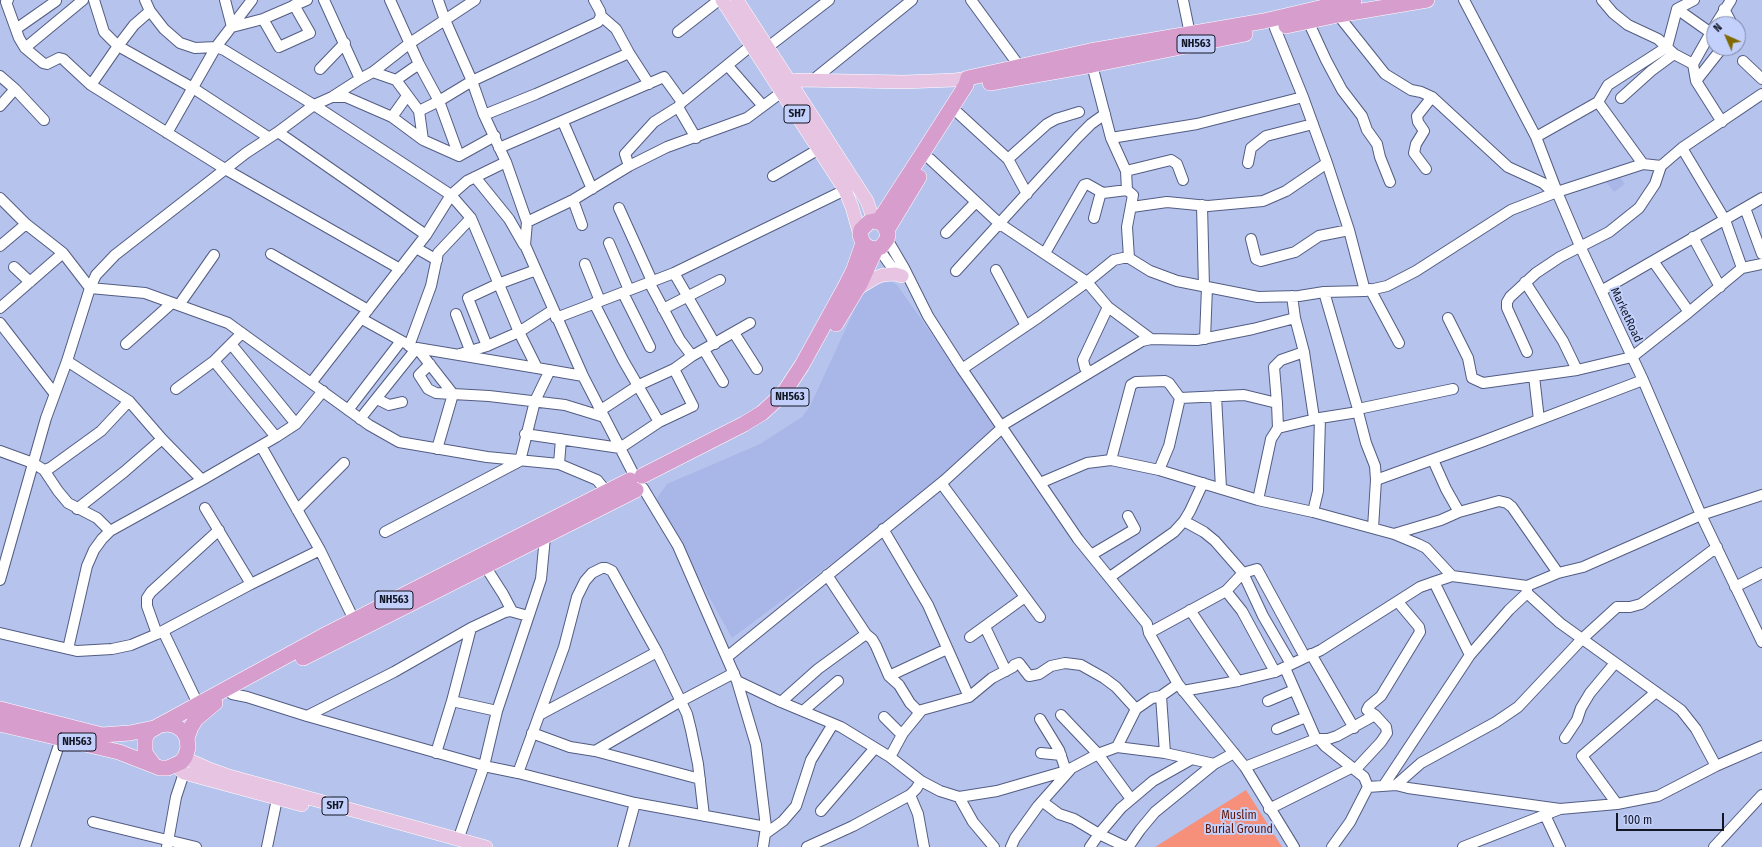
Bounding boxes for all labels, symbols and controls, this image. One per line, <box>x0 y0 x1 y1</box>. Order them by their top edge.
north arrow <box>1706 16 1746 56</box>
text: N <box>1711 21 1725 35</box>
road number: NH563 <box>1177 35 1215 53</box>
road number: SH7 <box>784 105 810 123</box>
street label: MarketRoad <box>1607 285 1645 345</box>
road number: NH563 <box>771 388 809 406</box>
road number: NH563 <box>375 591 413 609</box>
road number: NH563 <box>58 733 96 751</box>
road number: SH7 <box>322 797 348 815</box>
scale bar <box>1618 805 1726 831</box>
park label: Muslim Burial Ground <box>1205 809 1273 837</box>
text: 100 m <box>1623 813 1652 827</box>

